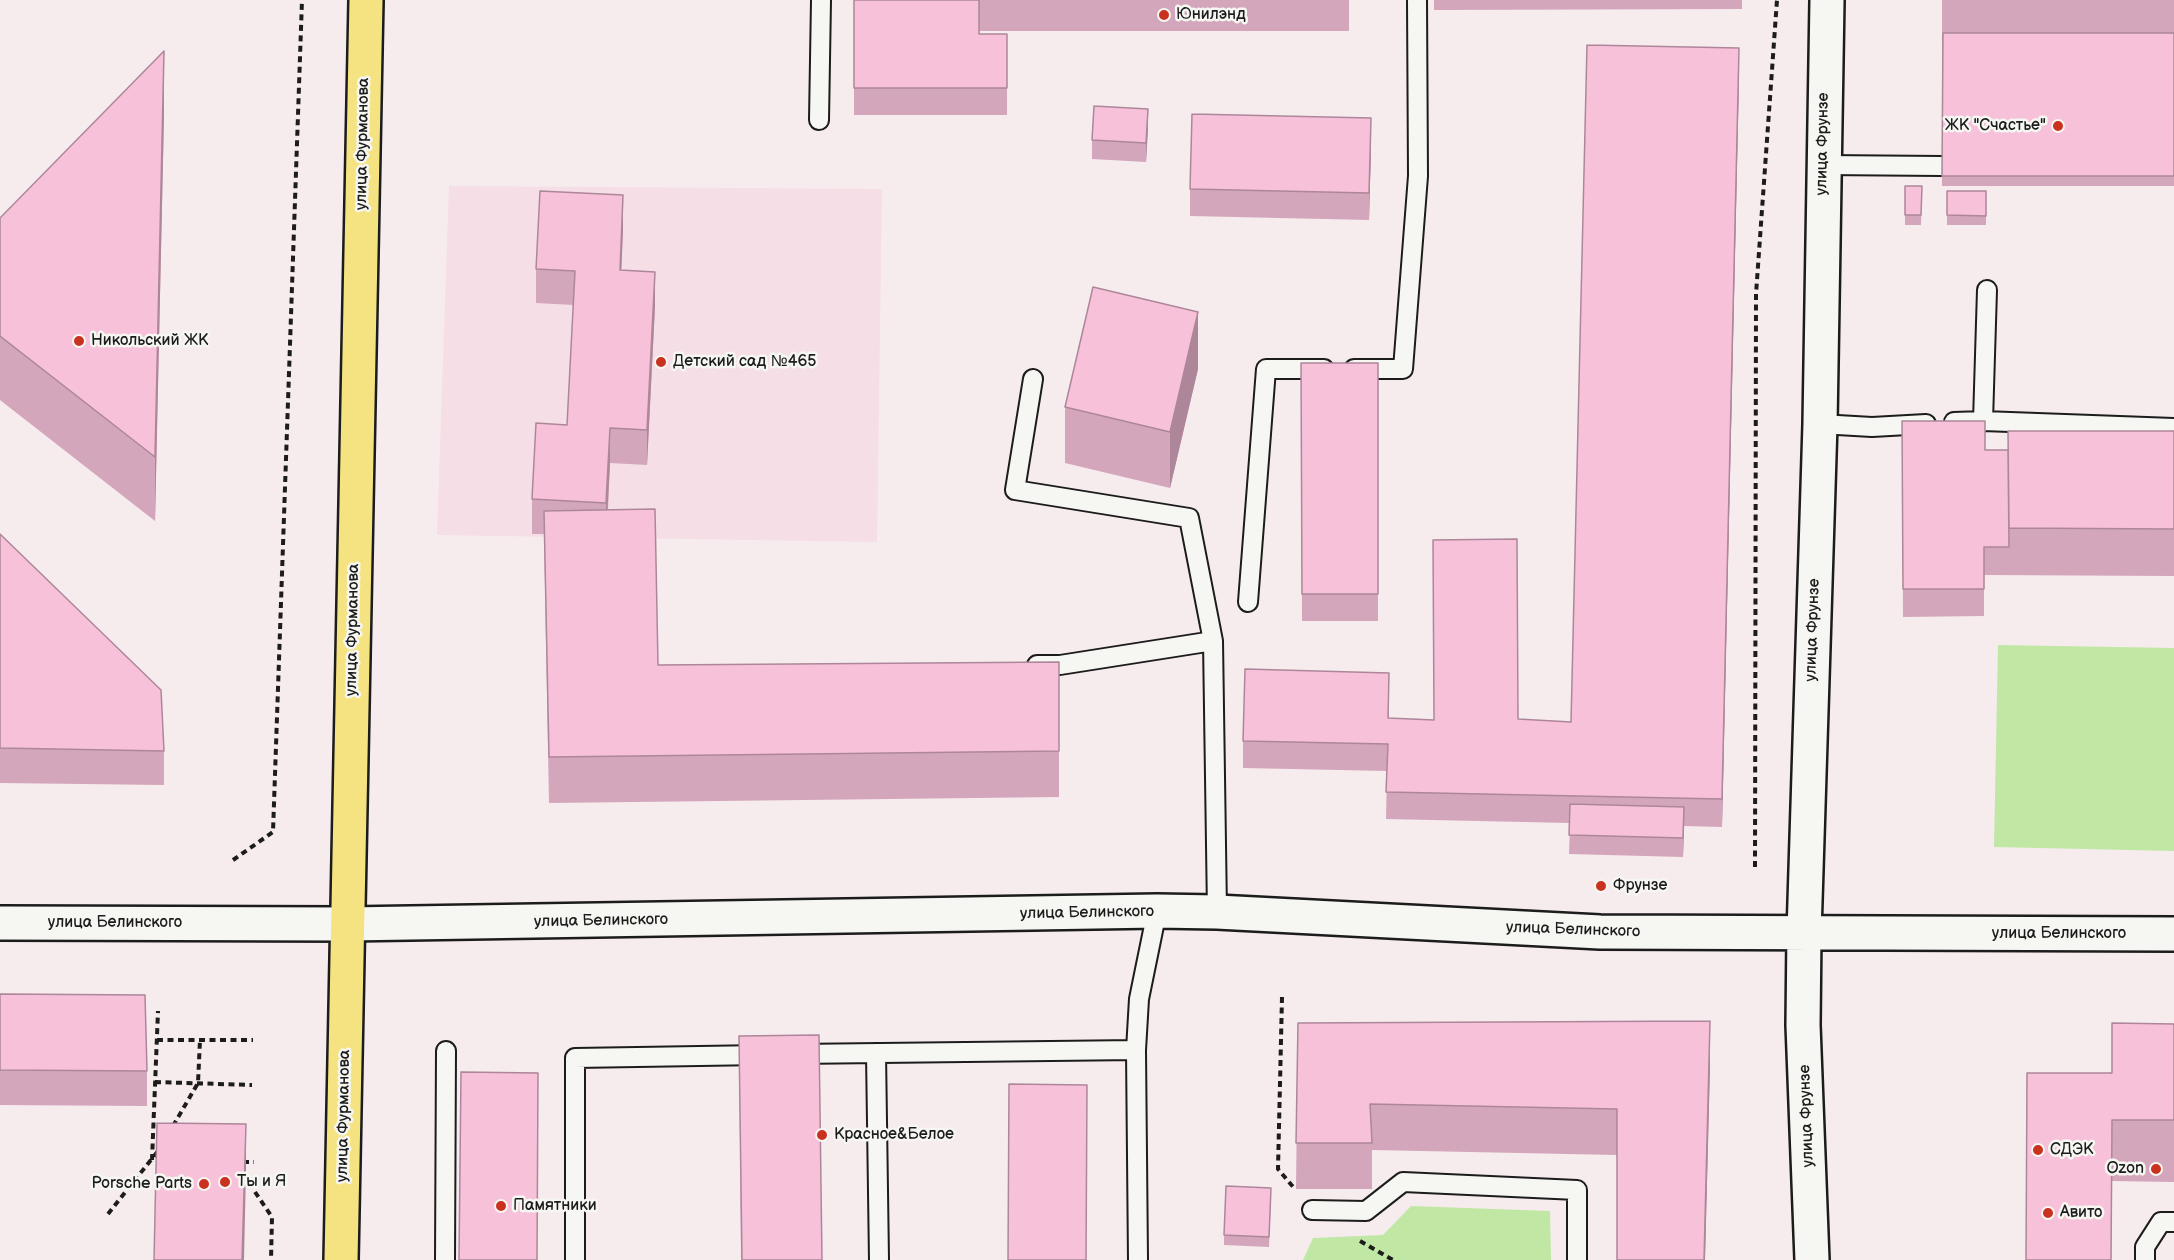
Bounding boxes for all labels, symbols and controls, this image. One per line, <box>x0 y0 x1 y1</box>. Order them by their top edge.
place label: Юнилэнд <box>1176 5 1246 25</box>
marker: Юнилэнд <box>1157 8 1171 22</box>
street label: улица Фурманова <box>352 78 374 210</box>
street label: улица Фрунзе <box>1813 92 1833 196</box>
place label: ЖК "Счастье" <box>1945 116 2046 136</box>
marker: ЖК "Счастье" <box>2051 119 2065 133</box>
place label: Никольский ЖК <box>91 331 208 351</box>
marker: Никольский ЖК <box>72 334 86 348</box>
place label: Детский сад №465 <box>673 352 816 372</box>
marker: Детский сад №465 <box>654 355 668 369</box>
street label: улица Фурманова <box>342 564 364 696</box>
street label: улица Фрунзе <box>1802 578 1824 682</box>
place label: Фрунзе <box>1613 876 1667 896</box>
marker: Фрунзе <box>1594 879 1608 893</box>
street label: улица Белинского <box>1020 902 1154 924</box>
street label: улица Белинского <box>534 910 668 932</box>
street label: улица Белинского <box>48 913 182 933</box>
street label: улица Белинского <box>1506 918 1640 942</box>
street label: улица Белинского <box>1992 924 2126 944</box>
street label: улица Фурманова <box>333 1050 355 1182</box>
street label: улица Фрунзе <box>1796 1064 1818 1168</box>
place label: Красное&Белое <box>834 1125 954 1145</box>
marker: Красное&Белое <box>815 1128 829 1142</box>
place label: СДЭК <box>2050 1140 2093 1160</box>
marker: СДЭК <box>2031 1143 2045 1157</box>
place label: Ozon <box>2106 1159 2144 1179</box>
marker: Ozon <box>2149 1162 2163 1176</box>
place label: Ты и Я <box>237 1172 287 1192</box>
place label: Porsche Parts <box>92 1174 192 1194</box>
marker: Ты и Я <box>218 1175 232 1189</box>
marker: Porsche Parts <box>197 1177 211 1191</box>
place label: Памятники <box>513 1196 597 1216</box>
marker: Памятники <box>494 1199 508 1213</box>
place label: Авито <box>2060 1203 2102 1223</box>
marker: Авито <box>2041 1206 2055 1220</box>

